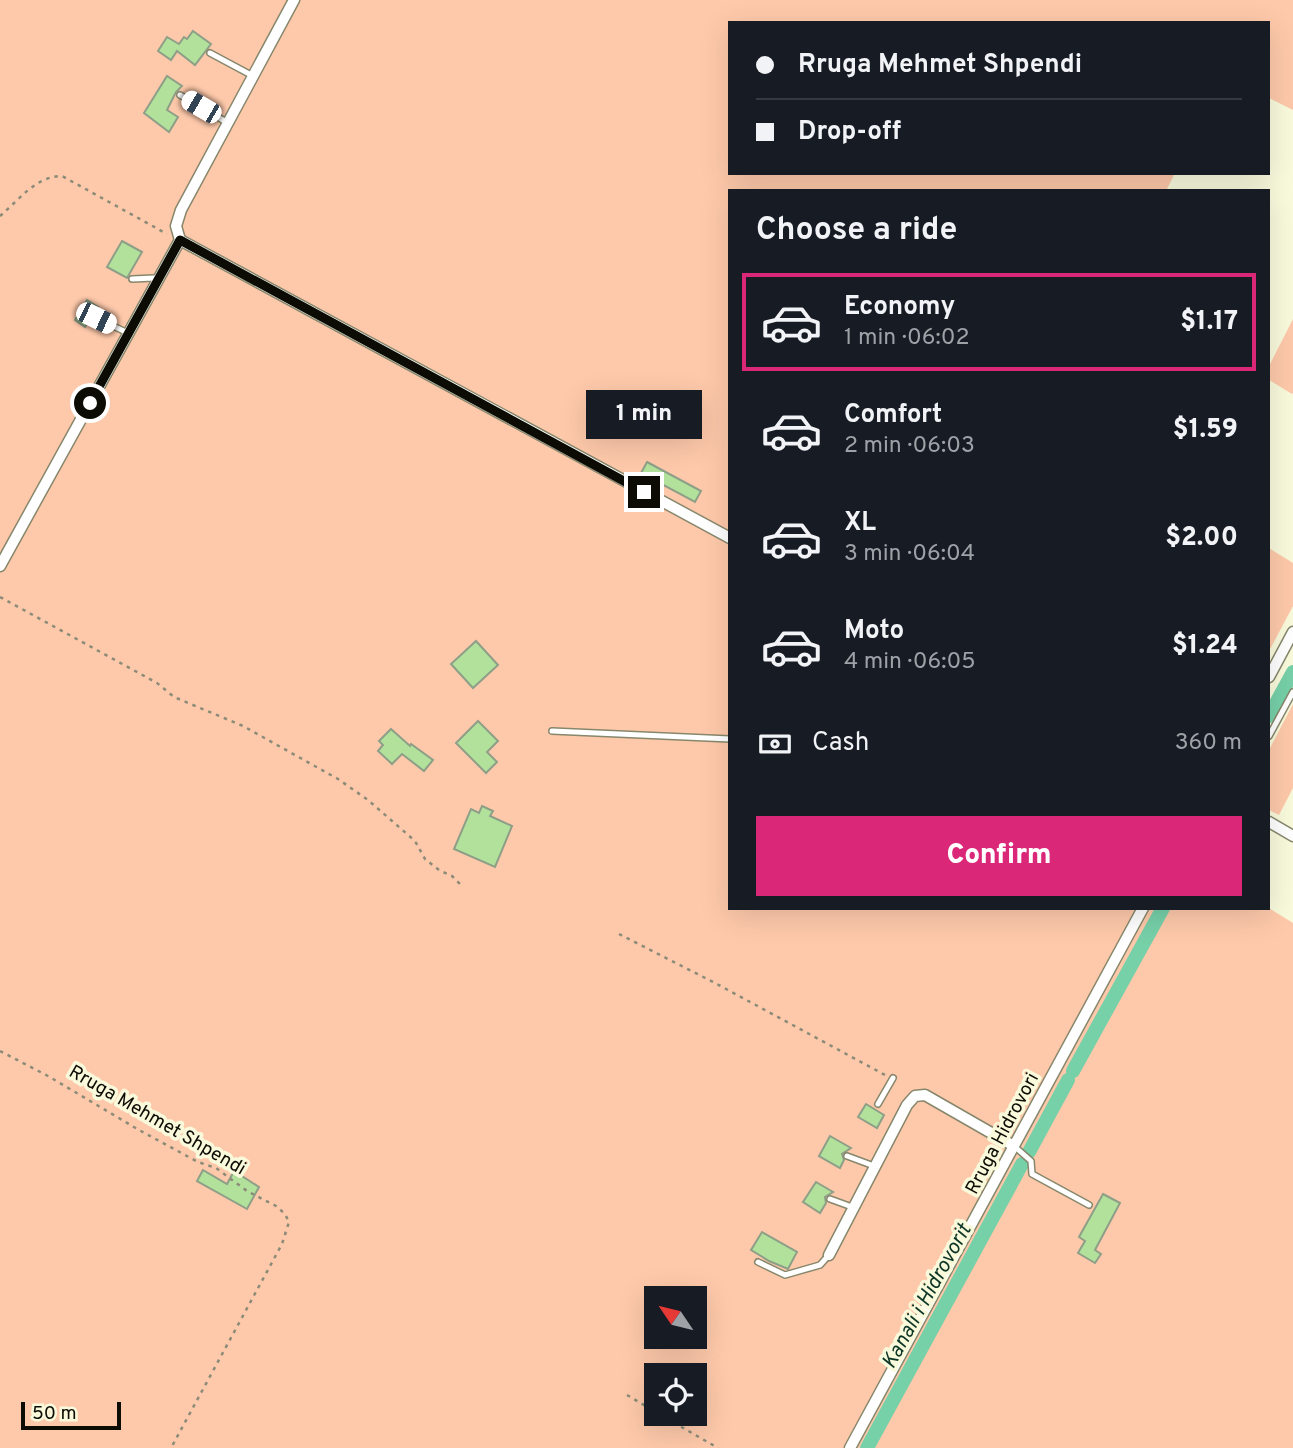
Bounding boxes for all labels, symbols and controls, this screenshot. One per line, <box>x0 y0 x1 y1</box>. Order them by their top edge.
text: Rruga Mehmet Shpendi <box>798 49 1082 82</box>
car <box>178 87 225 127</box>
text: Drop-off <box>798 116 901 149</box>
text: Choose a ride <box>756 211 957 251</box>
icon: car <box>760 291 823 354</box>
text: Economy <box>844 291 955 324</box>
car <box>73 299 120 337</box>
text: $1.17 <box>1180 306 1238 339</box>
text: 1 min · 06:02 <box>844 324 970 353</box>
route start <box>74 387 106 419</box>
callout: 1 min <box>586 391 702 440</box>
icon: car <box>760 399 823 462</box>
text: Comfort <box>844 399 942 432</box>
text: 1 min <box>616 400 672 429</box>
text: $1.59 <box>1173 414 1238 447</box>
text: 2 min · 06:03 <box>844 432 975 461</box>
route end <box>628 476 660 508</box>
icon: car <box>760 507 823 570</box>
text: XL <box>844 507 876 540</box>
text: $2.00 <box>1165 522 1238 555</box>
text: 3 min · 06:04 <box>844 540 975 569</box>
icon: car <box>760 615 823 678</box>
text: Moto <box>844 615 904 648</box>
text: $1.24 <box>1172 630 1238 663</box>
text: 4 min · 06:05 <box>844 648 976 677</box>
icon: cash <box>756 725 794 763</box>
text: Cash <box>812 727 869 760</box>
text: 360 m <box>1175 729 1242 758</box>
button: Confirm <box>756 816 1242 896</box>
street label: Rruga Mehmet Shpendi <box>64 1060 250 1181</box>
street label: Rruga Hidrovori <box>961 1069 1045 1199</box>
water label: Kanali i Hidrovorit <box>876 1218 979 1374</box>
north arrow <box>644 1286 707 1349</box>
map controls <box>644 1286 707 1426</box>
button: locate <box>644 1363 707 1426</box>
scale bar <box>21 1399 121 1431</box>
text: 50 m <box>32 1402 77 1426</box>

